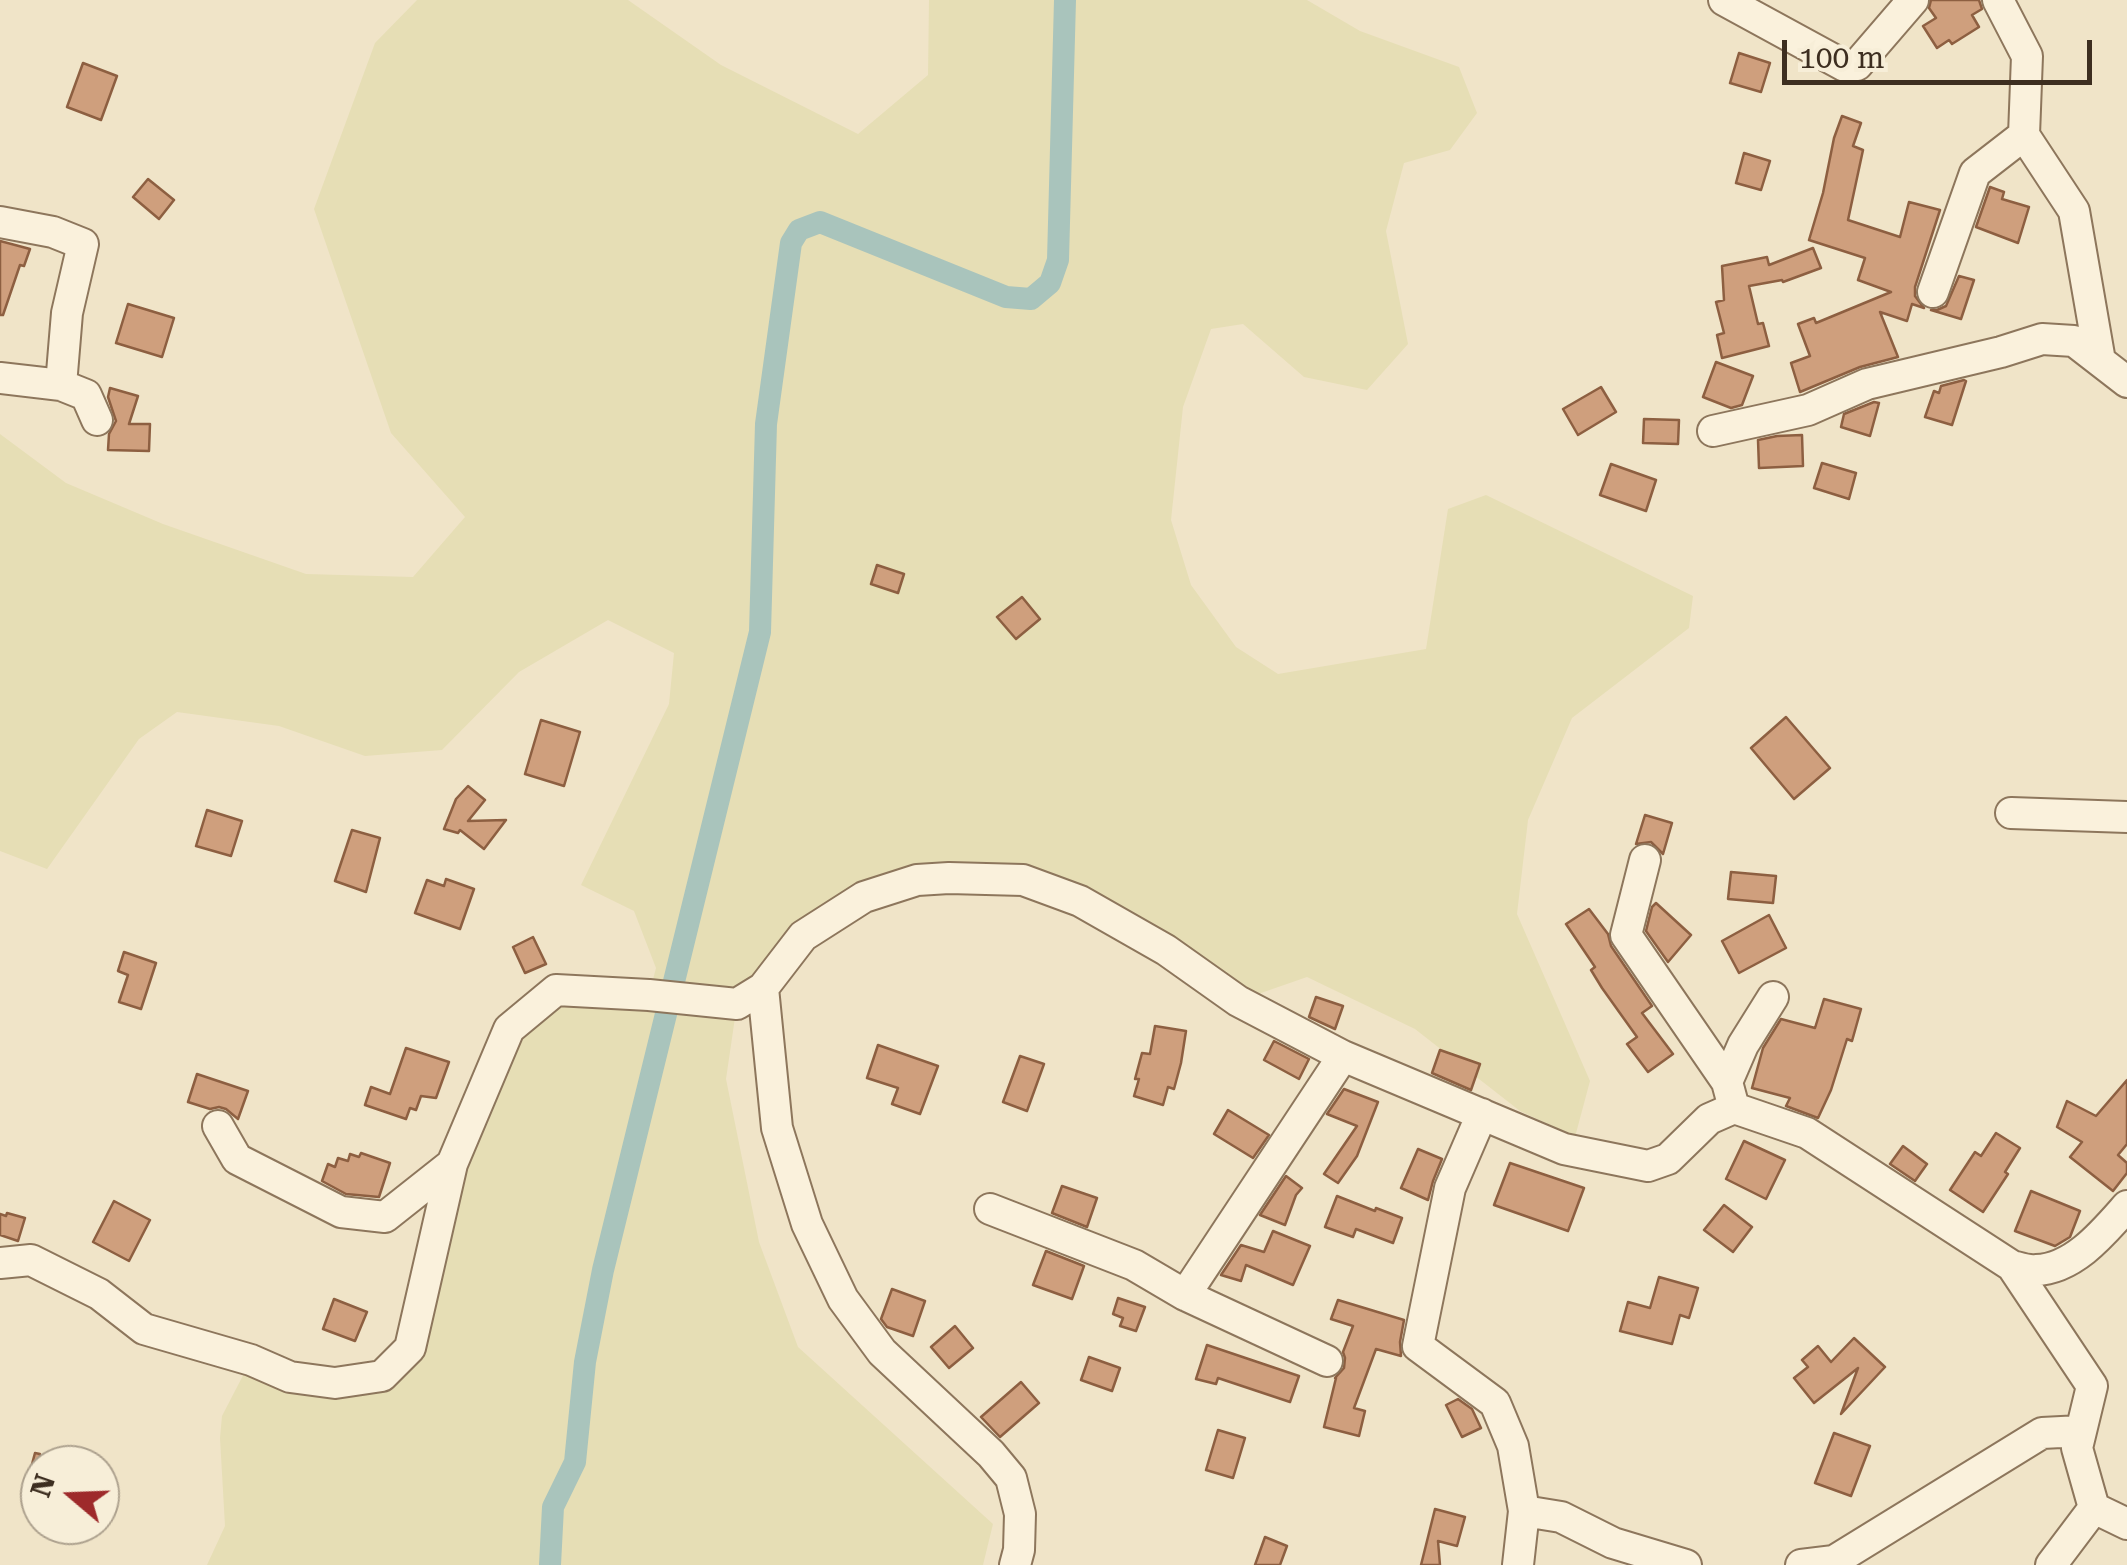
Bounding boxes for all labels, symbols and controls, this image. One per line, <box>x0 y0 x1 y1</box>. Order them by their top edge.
scale bar <box>1787 20 2097 82</box>
text: 100 m <box>1799 40 1884 75</box>
north arrow <box>20 1445 120 1545</box>
text: N <box>24 1470 62 1501</box>

